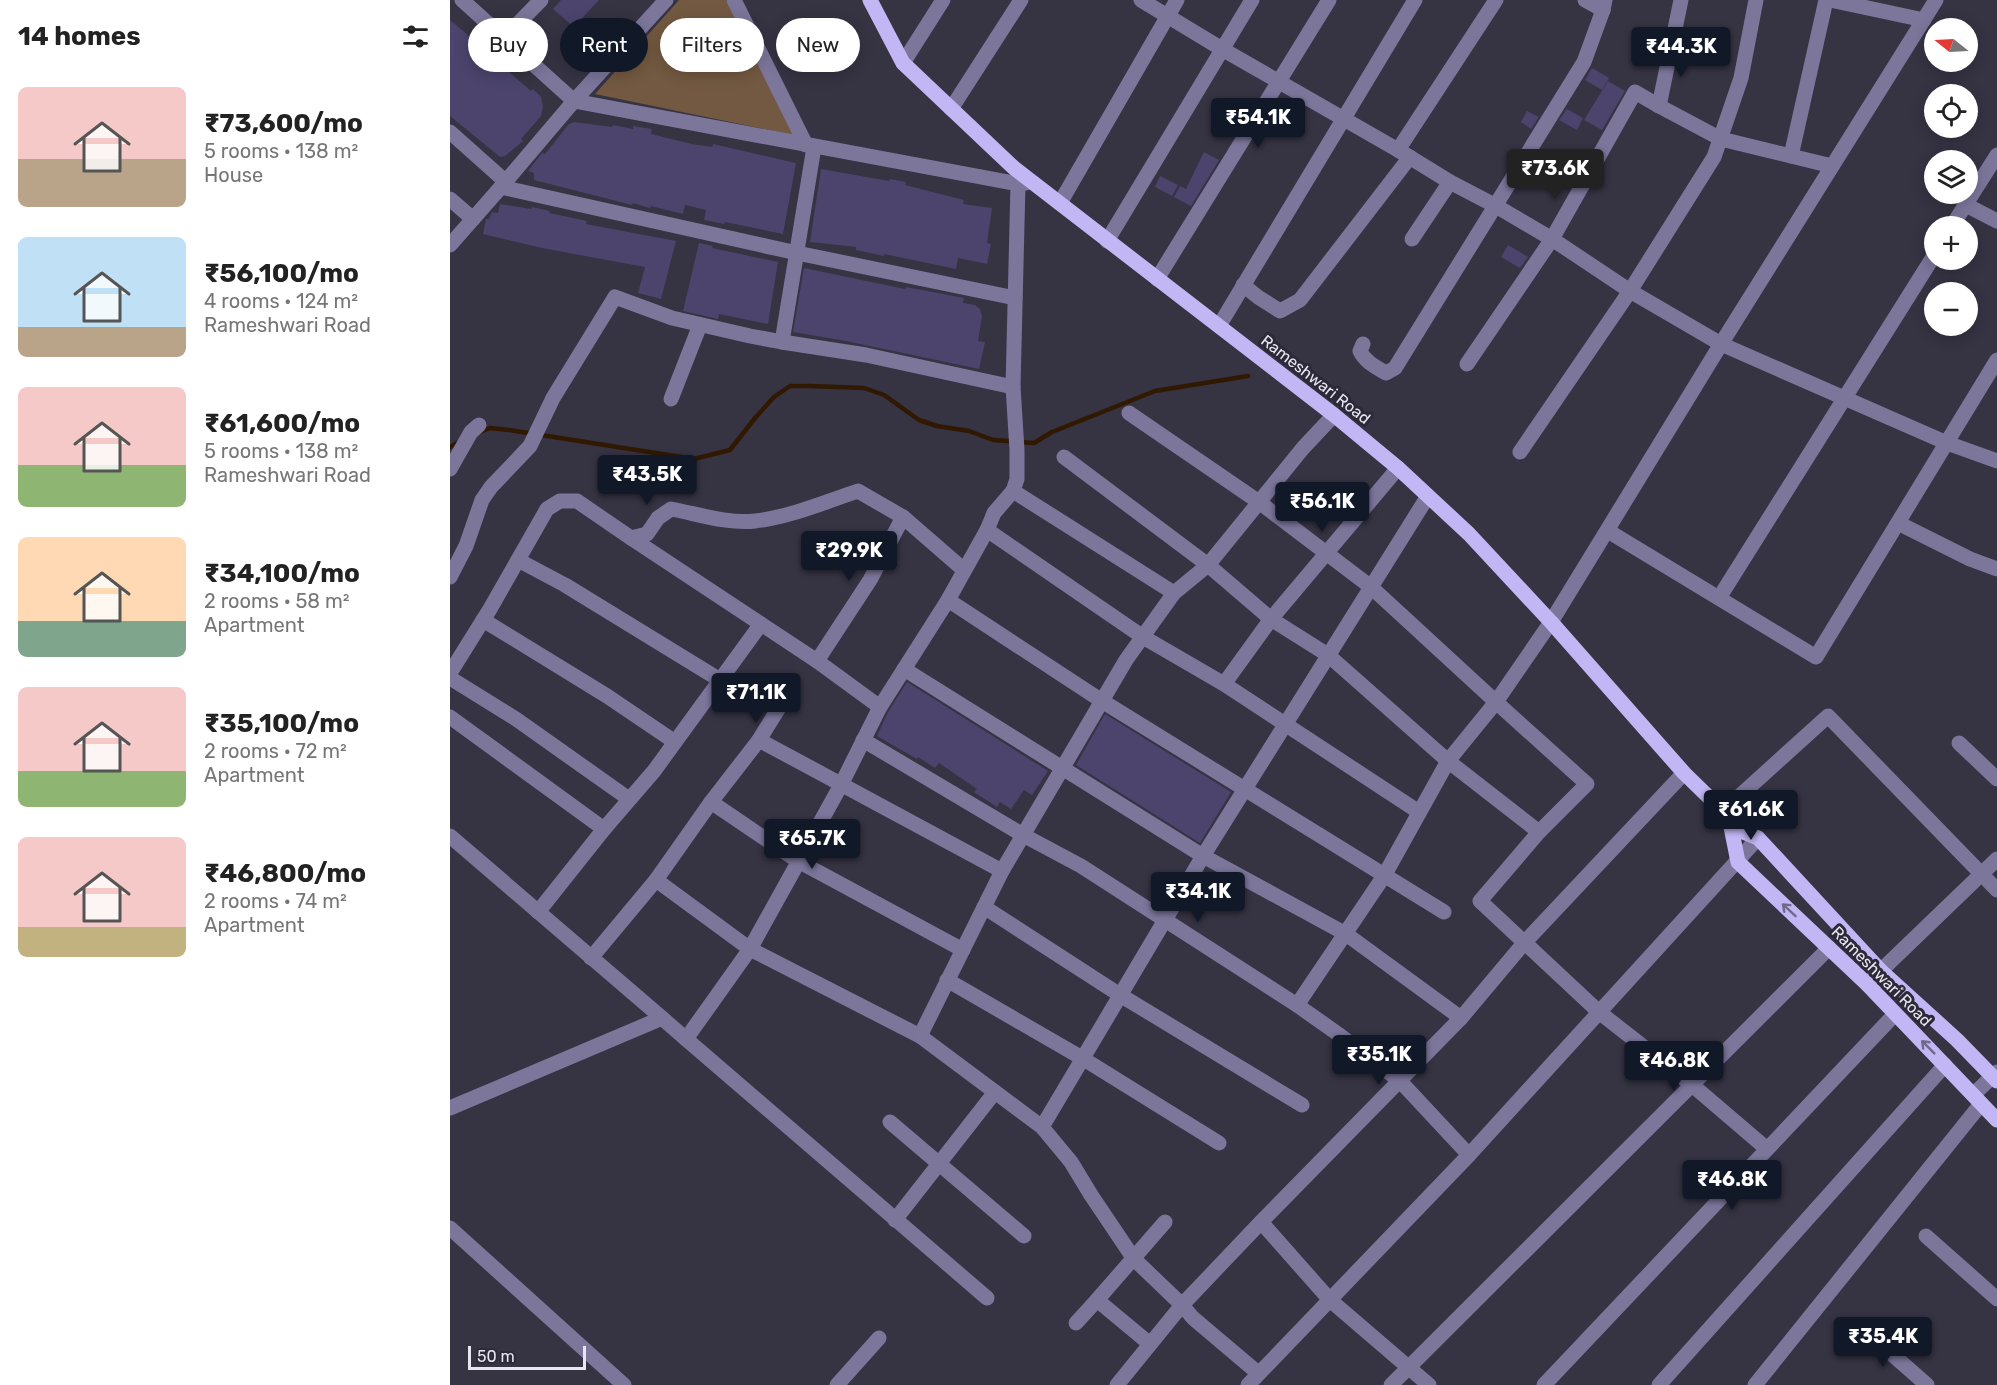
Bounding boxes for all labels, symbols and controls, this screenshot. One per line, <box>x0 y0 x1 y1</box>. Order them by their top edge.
chip: Buy <box>468 18 548 72</box>
chip: Rent <box>560 18 648 72</box>
chip: Filters <box>660 18 764 72</box>
chip: New <box>776 18 860 72</box>
north arrow <box>1924 18 1978 72</box>
map controls <box>1924 18 1978 336</box>
icon: filters <box>399 20 432 53</box>
text: 14 homes <box>18 21 141 52</box>
pin: ₹44.3K <box>1632 27 1730 78</box>
text: ₹44.3K <box>1645 34 1717 58</box>
button: locate <box>1924 84 1978 138</box>
pin: ₹54.1K <box>1209 98 1307 149</box>
text: ₹54.1K <box>1225 105 1291 129</box>
text: ₹73,600/mo <box>204 108 363 139</box>
icon: home <box>66 111 138 183</box>
text: 5 rooms · 138 m² <box>204 139 358 163</box>
pin: ₹73.6K <box>1506 149 1604 200</box>
button: layers <box>1924 150 1978 204</box>
text: ₹73.6K <box>1521 156 1589 180</box>
text: House <box>204 163 263 187</box>
button: + <box>1924 216 1978 270</box>
text: ₹56,100/mo <box>204 258 359 289</box>
icon: home <box>66 261 138 333</box>
button: − <box>1924 282 1978 336</box>
text: 4 rooms · 124 m² <box>204 289 358 313</box>
text: Rameshwari Road <box>204 313 371 337</box>
street label: Rameshwari Road <box>1257 331 1374 428</box>
text: ₹61,600/mo <box>204 408 360 439</box>
icon: home <box>66 411 138 483</box>
text: 5 rooms · 138 m² <box>204 439 358 463</box>
pin: ₹43.5K <box>598 455 696 506</box>
text: ₹43.5K <box>612 462 682 486</box>
text: Rameshwari Road <box>204 463 371 487</box>
pin: ₹56.1K <box>1273 482 1371 533</box>
text: ₹56.1K <box>1289 489 1355 513</box>
pin: ₹29.9K <box>800 531 898 582</box>
text: ₹29.9K <box>815 538 883 562</box>
text: ₹34,100/mo <box>204 558 360 589</box>
icon: home <box>66 561 138 633</box>
text: 2 rooms · 58 m² <box>204 589 350 613</box>
text: Apartment <box>204 613 305 637</box>
pin: ₹71.1K <box>707 673 805 724</box>
text: ₹71.1K <box>726 680 786 704</box>
text: ₹35,100/mo <box>204 708 359 739</box>
icon: home <box>66 711 138 783</box>
text: 2 rooms · 72 m² <box>204 739 347 763</box>
text: Apartment <box>204 763 305 787</box>
pin: ₹61.6K <box>1702 790 1800 841</box>
text: ₹61.6K <box>1718 797 1784 821</box>
pin: ₹65.7K <box>763 819 861 870</box>
text: ₹65.7K <box>778 826 846 850</box>
text: ₹46,800/mo <box>204 858 366 889</box>
icon: home <box>66 861 138 933</box>
pin: ₹34.1K <box>1149 872 1247 923</box>
text: ₹34.1K <box>1165 879 1231 903</box>
text: 2 rooms · 74 m² <box>204 889 347 913</box>
one-way arrow <box>1782 904 1797 918</box>
text: Apartment <box>204 913 305 937</box>
street label: Rameshwari Road <box>1828 922 1936 1030</box>
pin: ₹35.1K <box>1330 1035 1428 1086</box>
one-way arrow <box>1920 1040 1935 1055</box>
pin: ₹46.8K <box>1625 1041 1723 1092</box>
text: ₹35.1K <box>1346 1042 1412 1066</box>
text: ₹46.8K <box>1638 1048 1710 1072</box>
pin: ₹46.8K <box>1683 1160 1781 1211</box>
text: ₹46.8K <box>1696 1167 1768 1191</box>
pin: ₹35.4K <box>1834 1317 1932 1368</box>
text: ₹35.4K <box>1848 1324 1918 1348</box>
scale bar <box>468 1343 586 1370</box>
text: 50 m <box>477 1347 515 1366</box>

